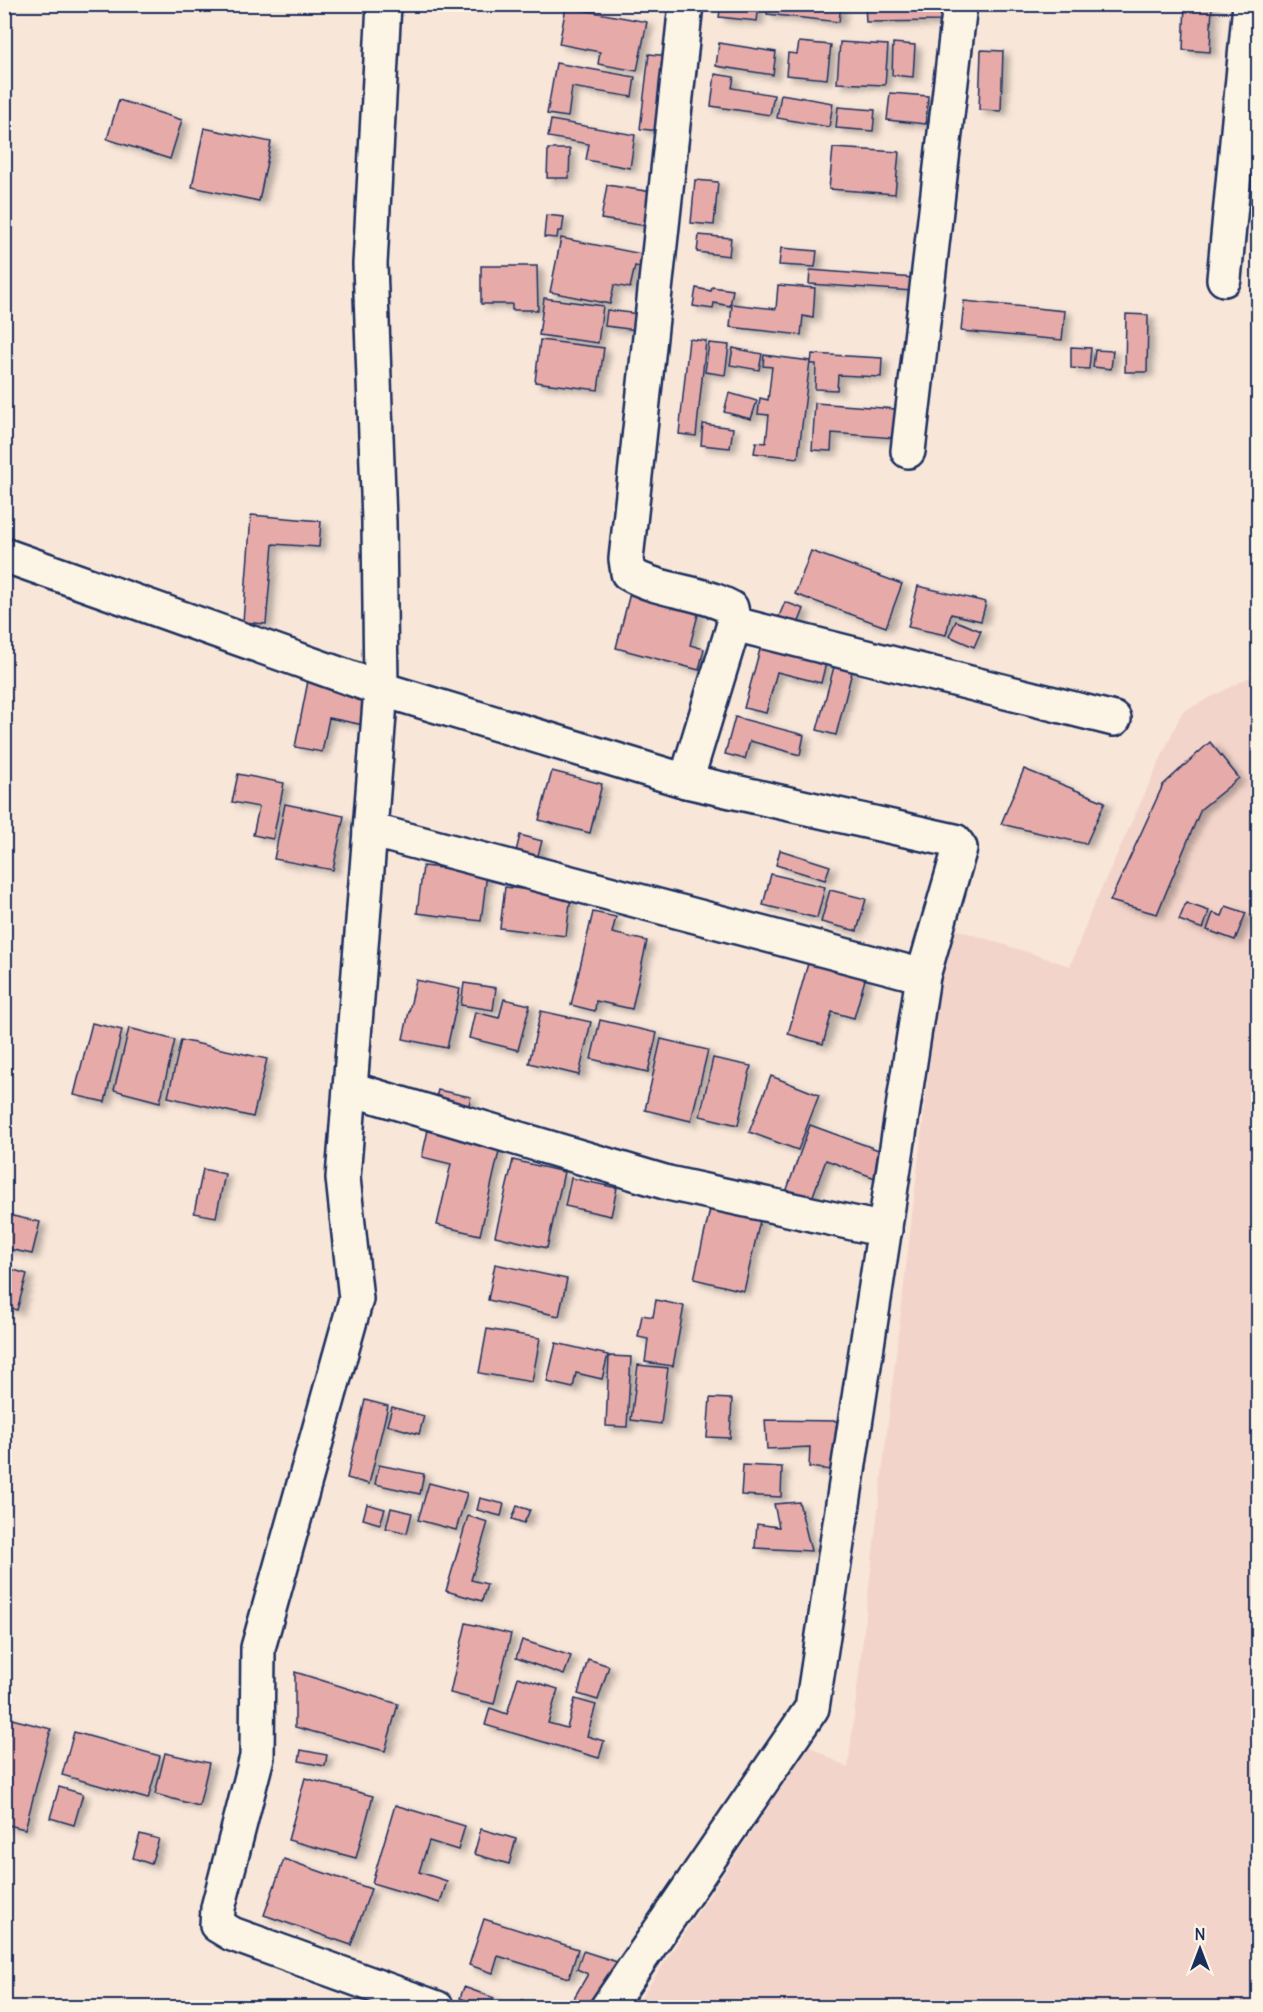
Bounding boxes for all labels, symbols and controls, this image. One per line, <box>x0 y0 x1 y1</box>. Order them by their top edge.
north arrow <box>1170 1919 1230 1979</box>
text: N <box>1194 1924 1206 1944</box>

